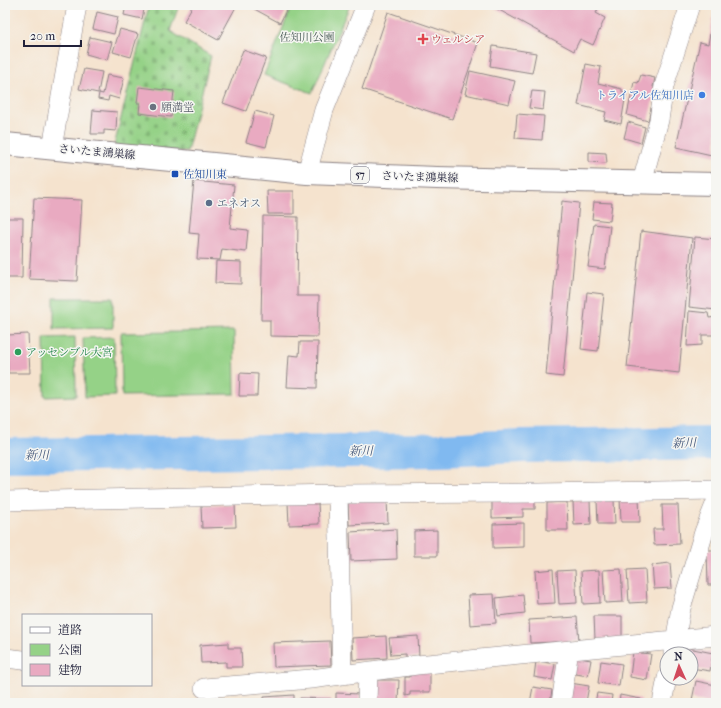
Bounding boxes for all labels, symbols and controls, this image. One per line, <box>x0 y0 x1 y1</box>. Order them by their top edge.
scale bar <box>24 22 81 48</box>
text: 20 m <box>30 29 55 43</box>
park label: 佐知川公園 <box>280 31 335 44</box>
place label: ウェルシア <box>431 33 485 46</box>
marker: ウェルシア <box>418 34 428 44</box>
place label: トライアル佐知川店 <box>596 89 694 102</box>
marker: トライアル佐知川店 <box>697 90 707 100</box>
place label: 願満堂 <box>161 101 194 114</box>
marker: 願満堂 <box>148 102 158 112</box>
street label: さいたま鴻巣線 <box>58 142 136 162</box>
road number: 57 <box>351 167 369 183</box>
place label: 佐知川東 <box>183 168 227 181</box>
marker: 佐知川東 <box>170 169 180 179</box>
street label: さいたま鴻巣線 <box>381 169 459 185</box>
place label: エネオス <box>217 197 261 210</box>
marker: エネオス <box>204 198 214 208</box>
place label: アッセンブル大宮 <box>26 346 113 359</box>
marker: アッセンブル大宮 <box>13 347 23 357</box>
water label: 新川 <box>672 436 698 450</box>
water label: 新川 <box>349 444 375 458</box>
water label: 新川 <box>25 448 51 462</box>
legend <box>22 614 152 686</box>
text: 道路 <box>58 623 82 637</box>
text: 公園 <box>58 643 82 657</box>
north arrow <box>659 646 699 686</box>
text: N <box>674 650 684 663</box>
text: 建物 <box>58 663 82 677</box>

